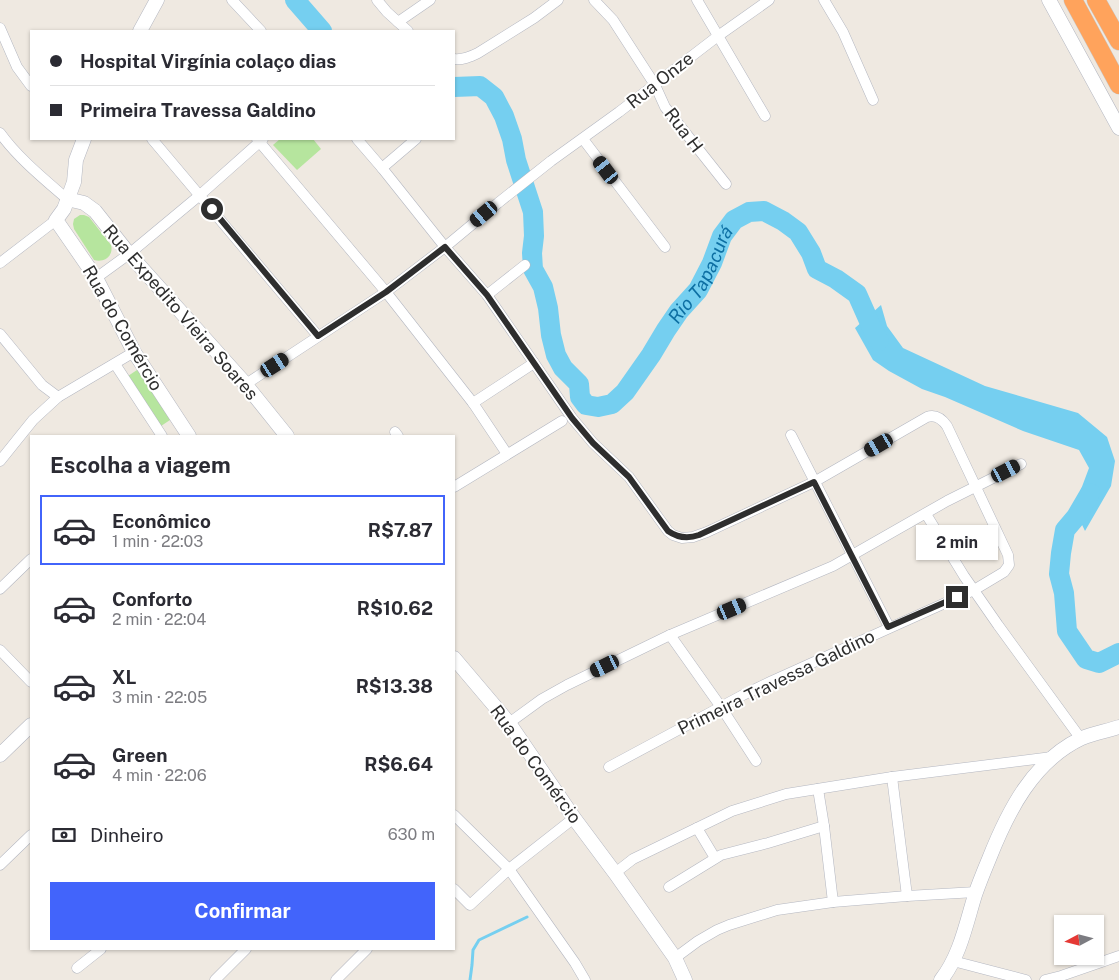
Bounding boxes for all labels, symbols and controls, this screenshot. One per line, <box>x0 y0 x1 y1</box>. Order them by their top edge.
street label: Rua Onze <box>622 47 698 113</box>
text: Hospital Virgínia colaço dias <box>80 50 336 72</box>
text: Primeira Travessa Galdino <box>80 99 316 121</box>
street label: Rua H <box>660 103 708 157</box>
car <box>590 154 621 186</box>
route start <box>201 198 223 220</box>
car <box>467 199 500 229</box>
street label: Rua Expedito Vieira Soares <box>99 220 263 404</box>
water label: Rio Tapacurá <box>663 221 737 327</box>
street label: Rua do Comércio <box>79 262 167 394</box>
car <box>258 351 291 379</box>
car <box>862 431 895 459</box>
text: Escolha a viagem <box>50 452 231 478</box>
car <box>989 458 1022 484</box>
icon: car <box>52 508 97 553</box>
text: Econômico <box>112 510 211 532</box>
text: R$7.87 <box>368 519 433 541</box>
callout: 2 min <box>916 524 998 560</box>
text: 1 min · 22:03 <box>112 532 203 551</box>
text: 2 min <box>936 533 978 552</box>
icon: car <box>52 586 97 631</box>
route end <box>946 586 968 608</box>
text: Conforto <box>112 588 192 610</box>
car <box>715 596 748 622</box>
text: R$10.62 <box>357 597 433 619</box>
text: 2 min · 22:04 <box>112 610 206 629</box>
street label: Primeira Travessa Galdino <box>674 625 878 739</box>
car <box>588 653 621 679</box>
icon: car <box>52 664 97 709</box>
text: XL <box>112 666 137 688</box>
text: R$13.38 <box>356 675 433 697</box>
text: 3 min · 22:05 <box>112 688 207 707</box>
street label: Rua do Comércio <box>486 701 586 827</box>
icon: car <box>52 742 97 787</box>
text: Green <box>112 744 167 766</box>
text: R$6.64 <box>364 753 433 775</box>
text: 4 min · 22:06 <box>112 766 207 785</box>
icon: cash <box>50 821 78 849</box>
text: Dinheiro <box>90 824 164 846</box>
text: 630 m <box>388 825 435 844</box>
button: Confirmar <box>50 882 435 940</box>
north arrow <box>1054 915 1104 965</box>
map controls <box>1054 915 1104 965</box>

